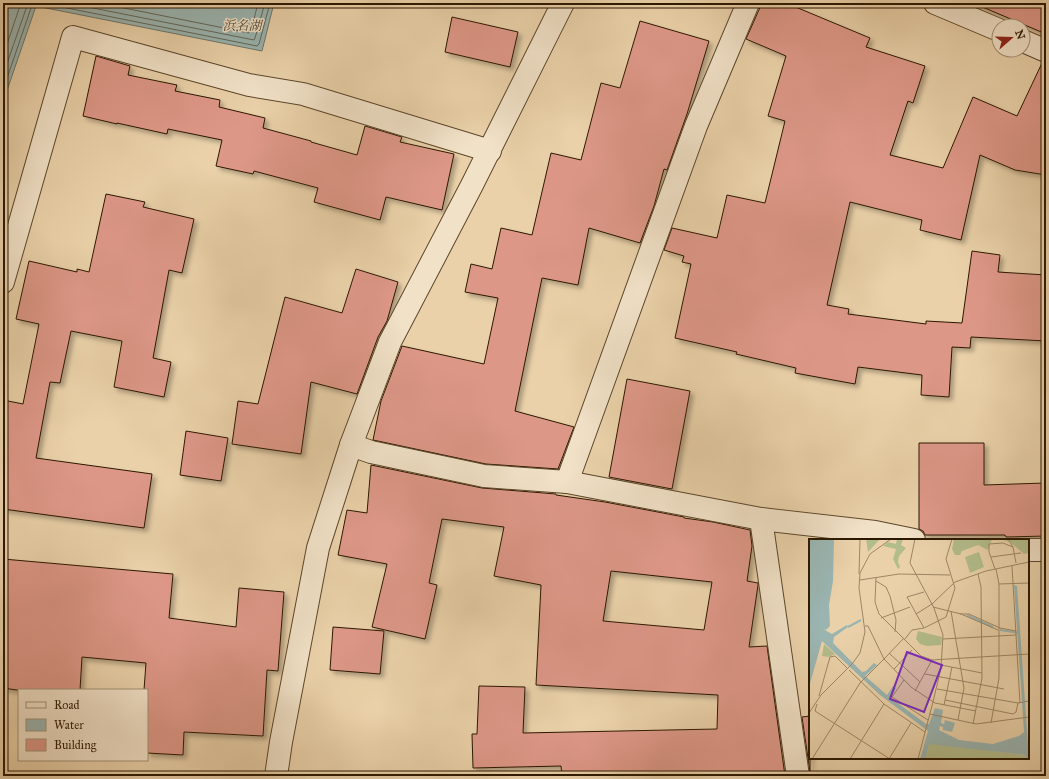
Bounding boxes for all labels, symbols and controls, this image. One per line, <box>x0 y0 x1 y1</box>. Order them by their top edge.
water label: 浜名湖 <box>222 18 263 34</box>
north arrow <box>991 18 1031 58</box>
text: N <box>1012 28 1028 42</box>
inset map <box>809 539 1029 759</box>
legend <box>18 689 148 761</box>
text: Road <box>54 698 80 712</box>
text: Water <box>54 718 84 732</box>
text: Building <box>54 738 97 753</box>

